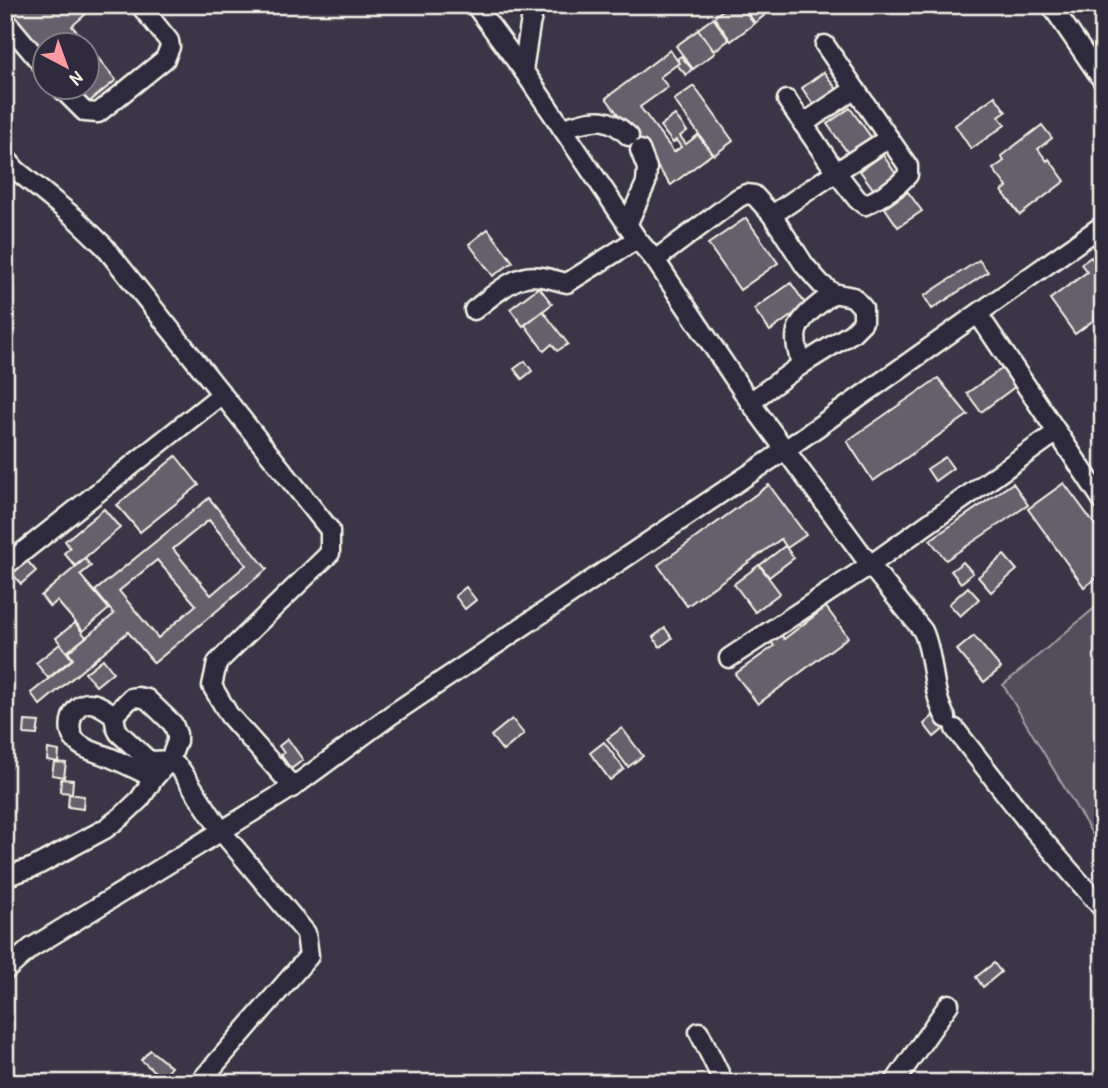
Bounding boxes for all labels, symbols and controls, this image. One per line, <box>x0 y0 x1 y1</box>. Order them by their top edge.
north arrow <box>32 32 102 102</box>
text: N <box>65 66 89 92</box>

